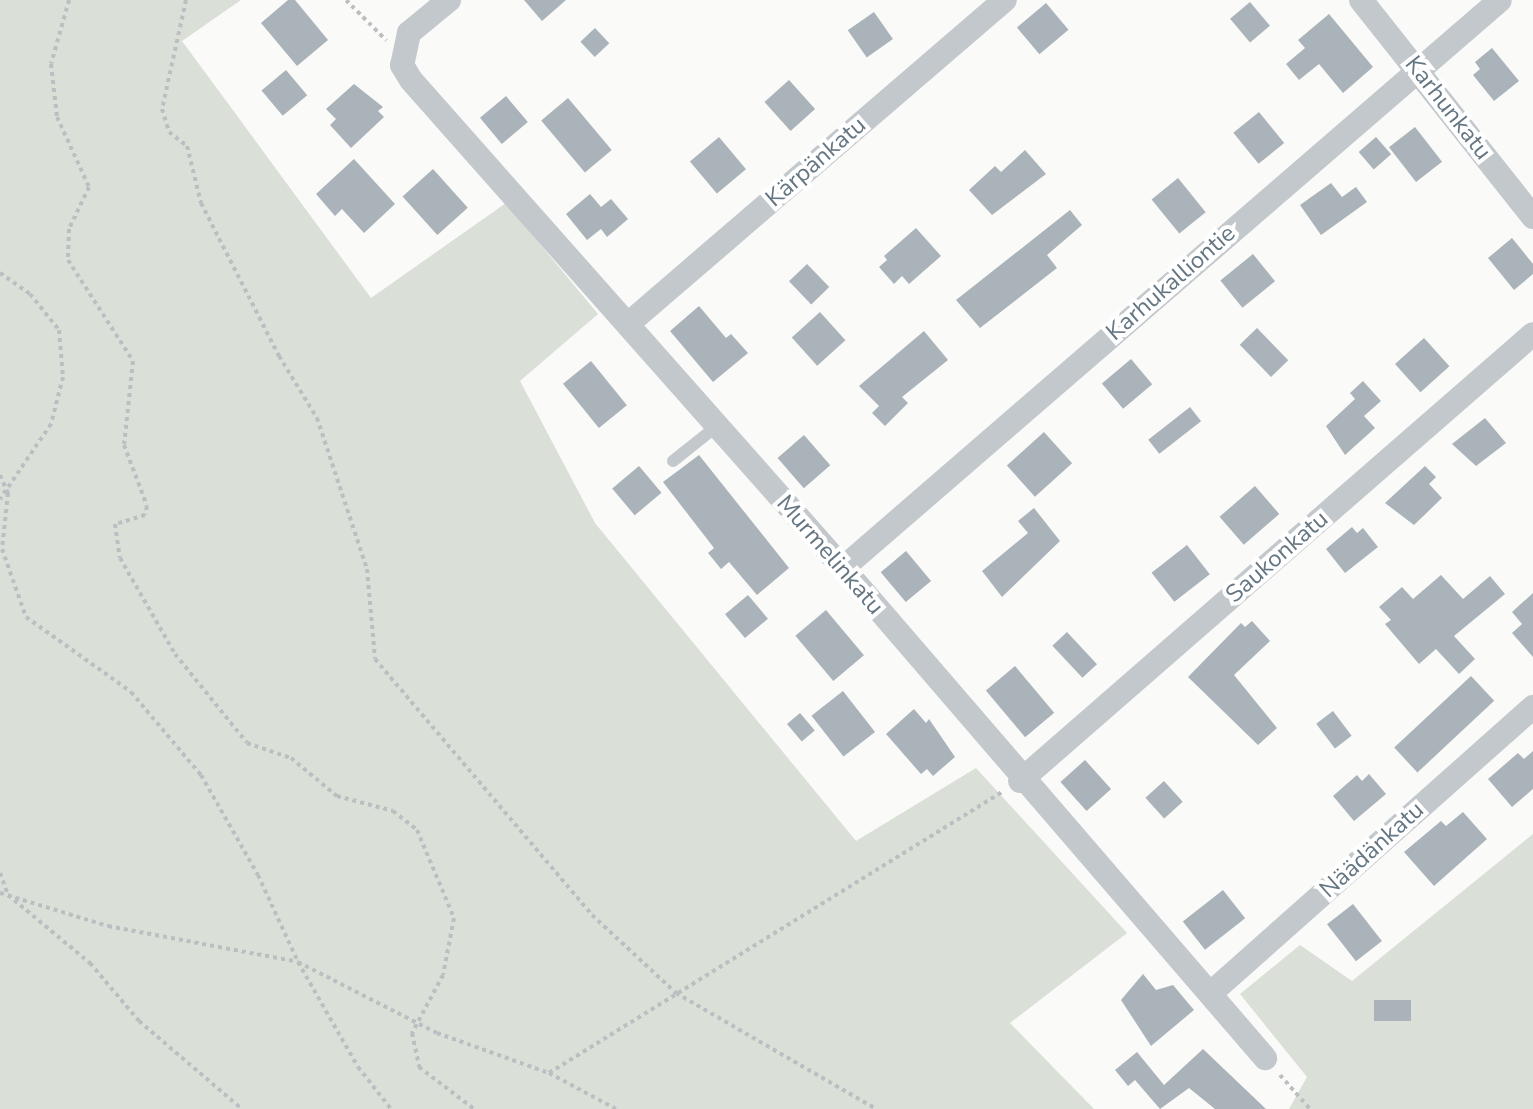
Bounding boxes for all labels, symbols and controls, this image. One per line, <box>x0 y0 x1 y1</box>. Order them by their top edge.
street label: Karhunkatu <box>1399 50 1497 166</box>
street label: Kärpänkatu <box>760 111 872 213</box>
street label: Karhukalliontie <box>1101 219 1241 347</box>
street label: Murmelinkatu <box>770 489 890 621</box>
street label: Saukonkatu <box>1220 505 1334 609</box>
street label: Näädänkatu <box>1314 796 1430 904</box>

